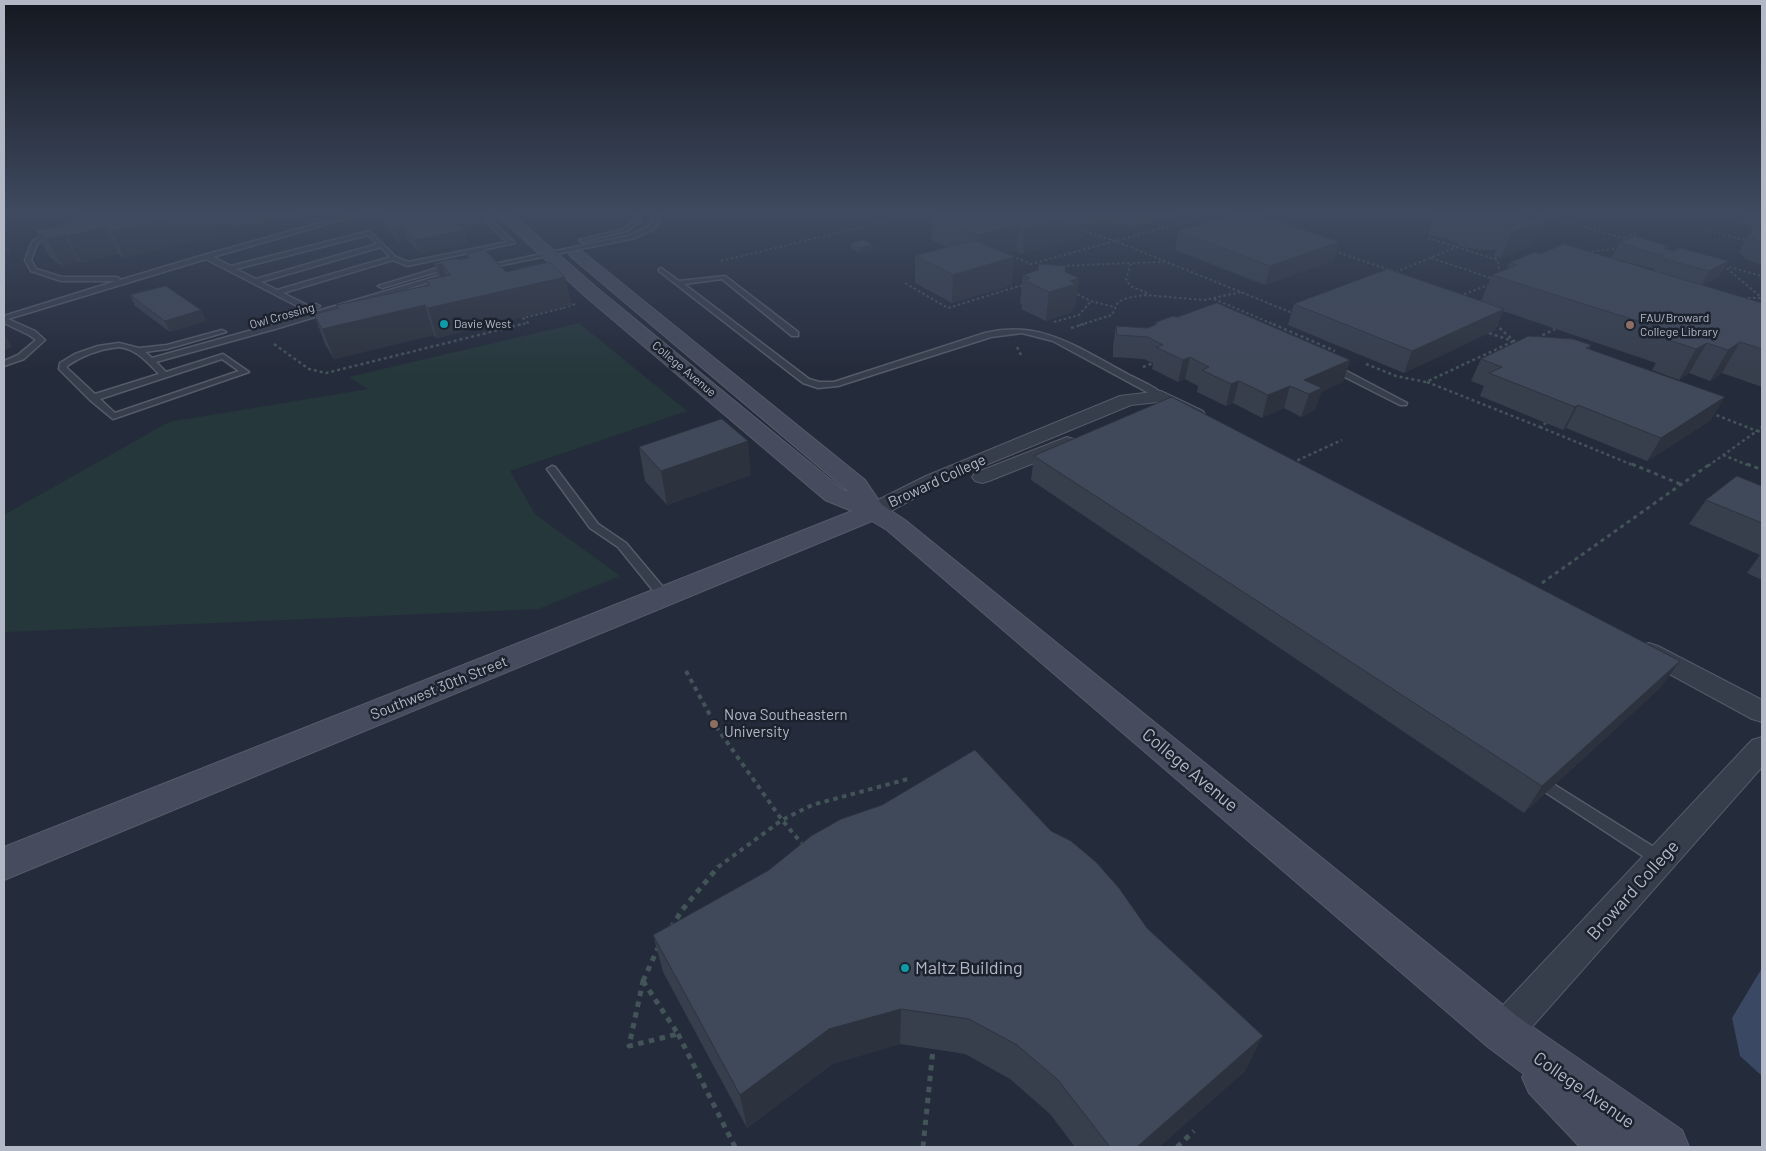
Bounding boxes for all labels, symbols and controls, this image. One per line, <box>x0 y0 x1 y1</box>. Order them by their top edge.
street label: Owl Crossing <box>248 300 316 332</box>
place label: FAU/Broward College Library <box>1640 311 1718 339</box>
place label: Davie West <box>454 317 511 331</box>
marker: Davie West <box>438 318 450 330</box>
marker: FAU/Broward College Library <box>1624 319 1636 331</box>
street label: College Avenue <box>649 338 719 400</box>
street label: Broward College <box>885 451 989 511</box>
street label: Southwest 30th Street <box>368 652 510 724</box>
place label: Nova Southeastern University <box>724 706 848 741</box>
marker: Nova Southeastern University <box>708 718 720 730</box>
street label: College Avenue <box>1138 724 1242 816</box>
street label: Broward College <box>1583 836 1683 944</box>
place label: Maltz Building <box>915 957 1023 979</box>
marker: Maltz Building <box>899 962 911 974</box>
street label: College Avenue <box>1529 1047 1639 1133</box>

